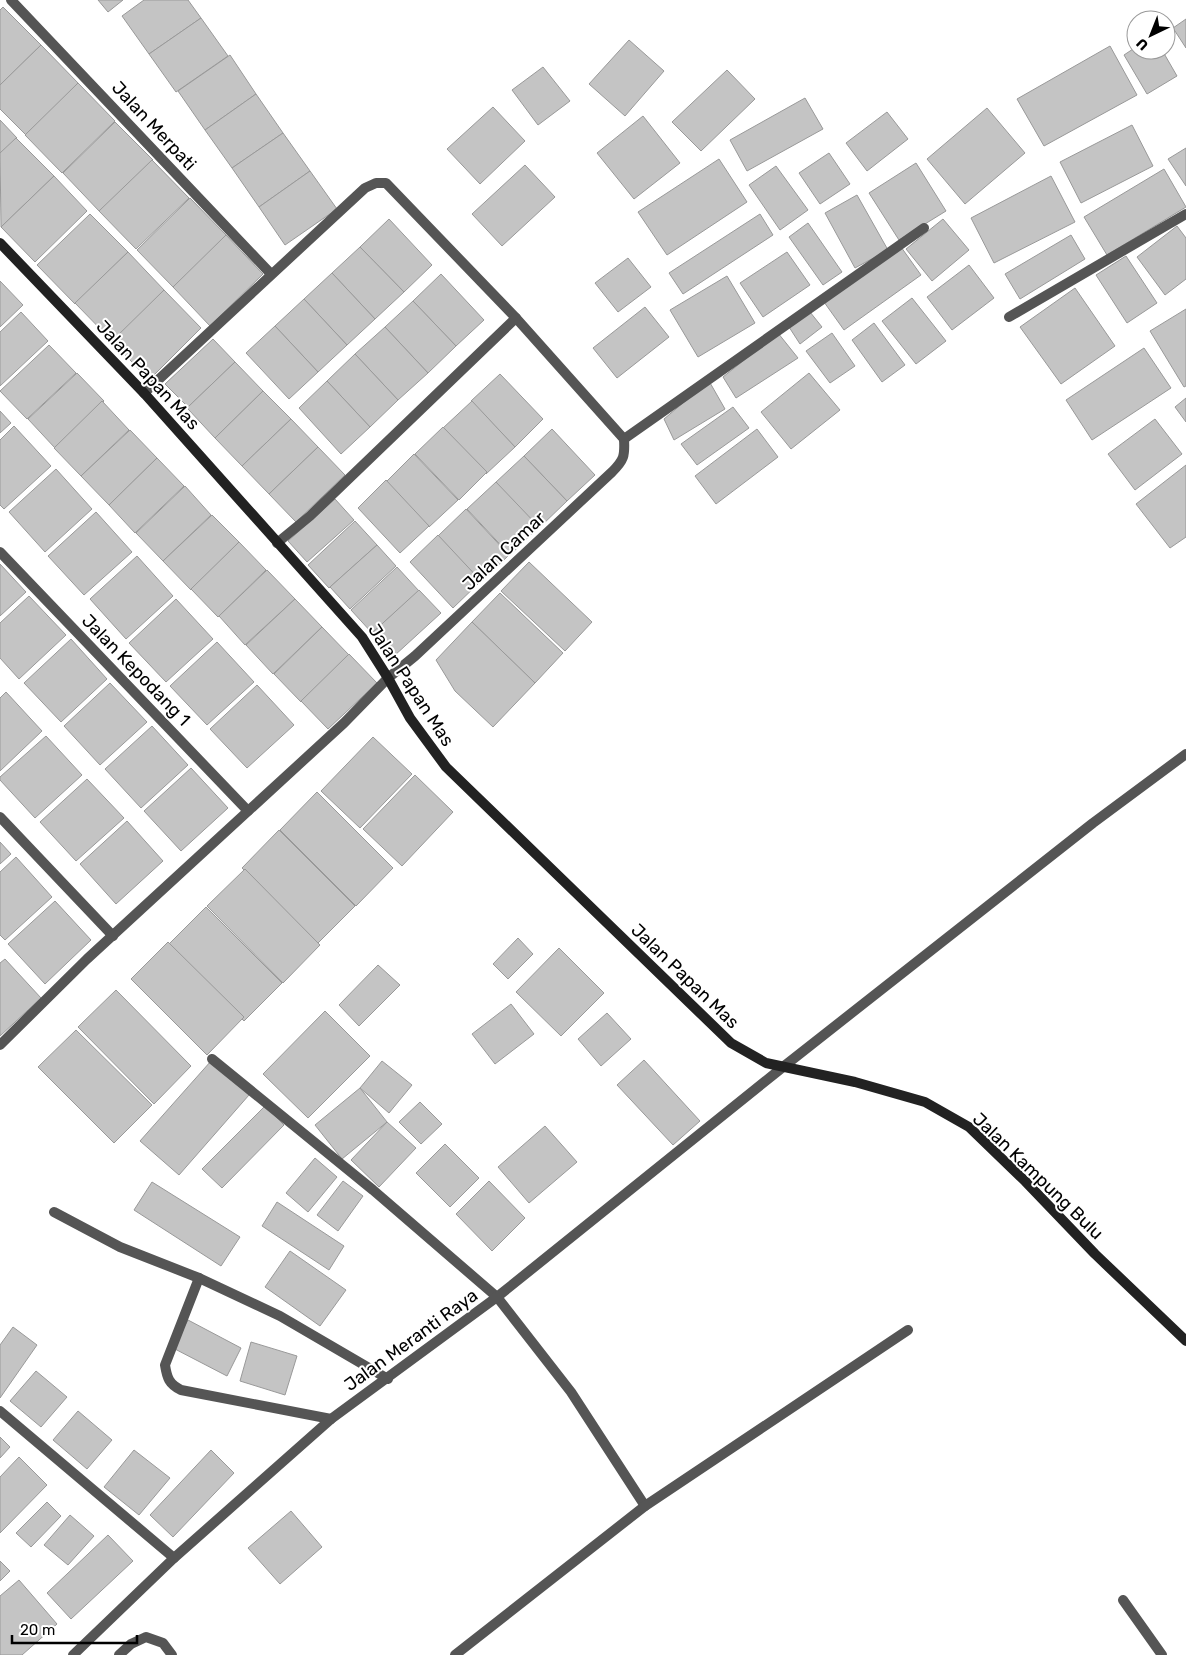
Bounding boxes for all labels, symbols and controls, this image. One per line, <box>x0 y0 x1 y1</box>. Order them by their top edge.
north arrow <box>1126 10 1176 60</box>
text: U <box>1133 34 1152 54</box>
street label: Jalan Merpati <box>107 77 201 175</box>
street label: Jalan Papan Mas <box>92 316 204 434</box>
street label: Jalan Camar <box>458 507 550 595</box>
street label: Jalan Kepodang 1 <box>77 610 195 730</box>
street label: Jalan Papan Mas <box>363 620 459 750</box>
street label: Jalan Papan Mas <box>626 919 744 1033</box>
street label: Jalan Kampung Bulu <box>968 1108 1108 1244</box>
street label: Jalan Meranti Raya <box>340 1284 482 1396</box>
scale bar <box>12 1612 138 1644</box>
text: 20 m <box>20 1621 55 1639</box>

